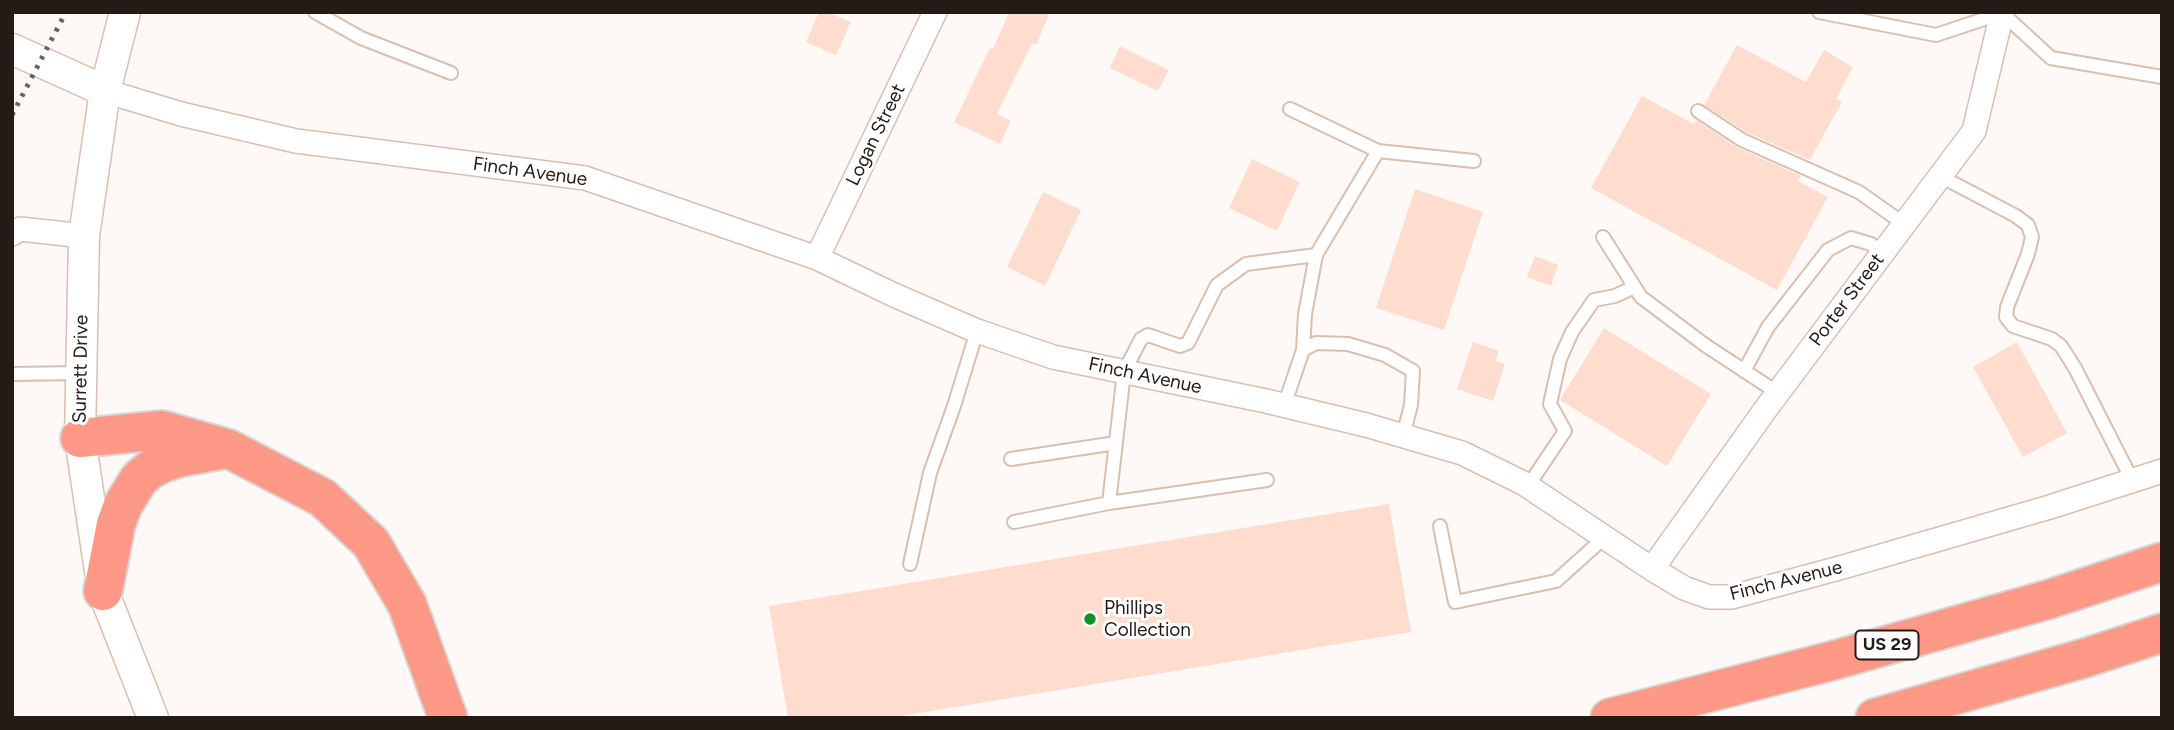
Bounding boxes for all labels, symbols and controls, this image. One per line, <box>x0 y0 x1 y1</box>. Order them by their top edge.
street label: Logan Street <box>842 80 910 190</box>
street label: Finch Avenue <box>471 153 589 191</box>
street label: Porter Street <box>1805 249 1889 351</box>
street label: Surrett Drive <box>69 315 93 423</box>
street label: Finch Avenue <box>1086 353 1204 399</box>
street label: Finch Avenue <box>1727 556 1845 606</box>
place label: Phillips Collection <box>1104 597 1191 641</box>
marker: Phillips Collection <box>1082 611 1098 627</box>
road number: US 29 <box>1856 630 1918 660</box>

